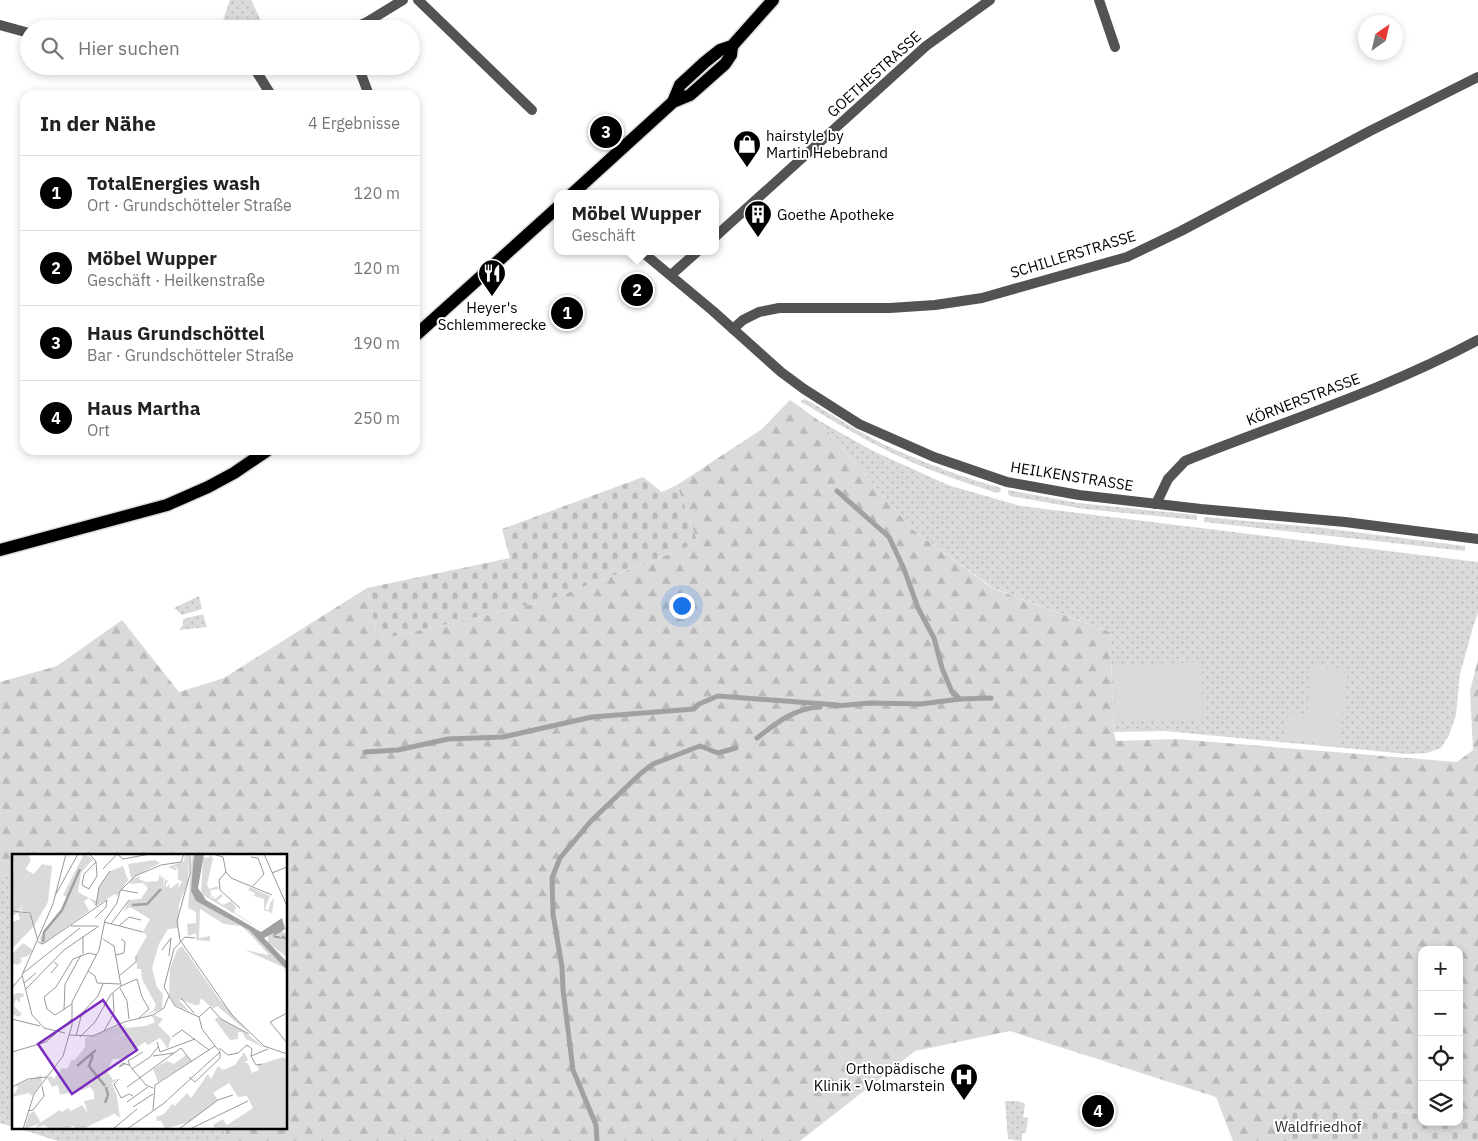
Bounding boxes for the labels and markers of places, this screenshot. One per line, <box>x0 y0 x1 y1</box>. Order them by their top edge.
pin: 3 <box>590 113 622 151</box>
place label: hairstyle by Martin Hebebrand <box>766 126 888 162</box>
shop icon: hairstyle by Martin Hebebrand <box>732 129 762 168</box>
building icon: Goethe Apotheke <box>743 199 773 238</box>
place label: Goethe Apotheke <box>777 205 894 224</box>
restaurant icon: Heyer's Schlemmerecke <box>477 258 507 297</box>
pin: 2 <box>621 271 653 309</box>
pin: 1 <box>551 294 583 332</box>
place label: Heyer's Schlemmerecke <box>438 298 546 334</box>
place label: Orthopädische Klinik - Volmarstein <box>814 1059 945 1095</box>
hospital icon: Orthopädische Klinik - Volmarstein <box>949 1062 979 1101</box>
pin: 4 <box>1082 1092 1114 1130</box>

